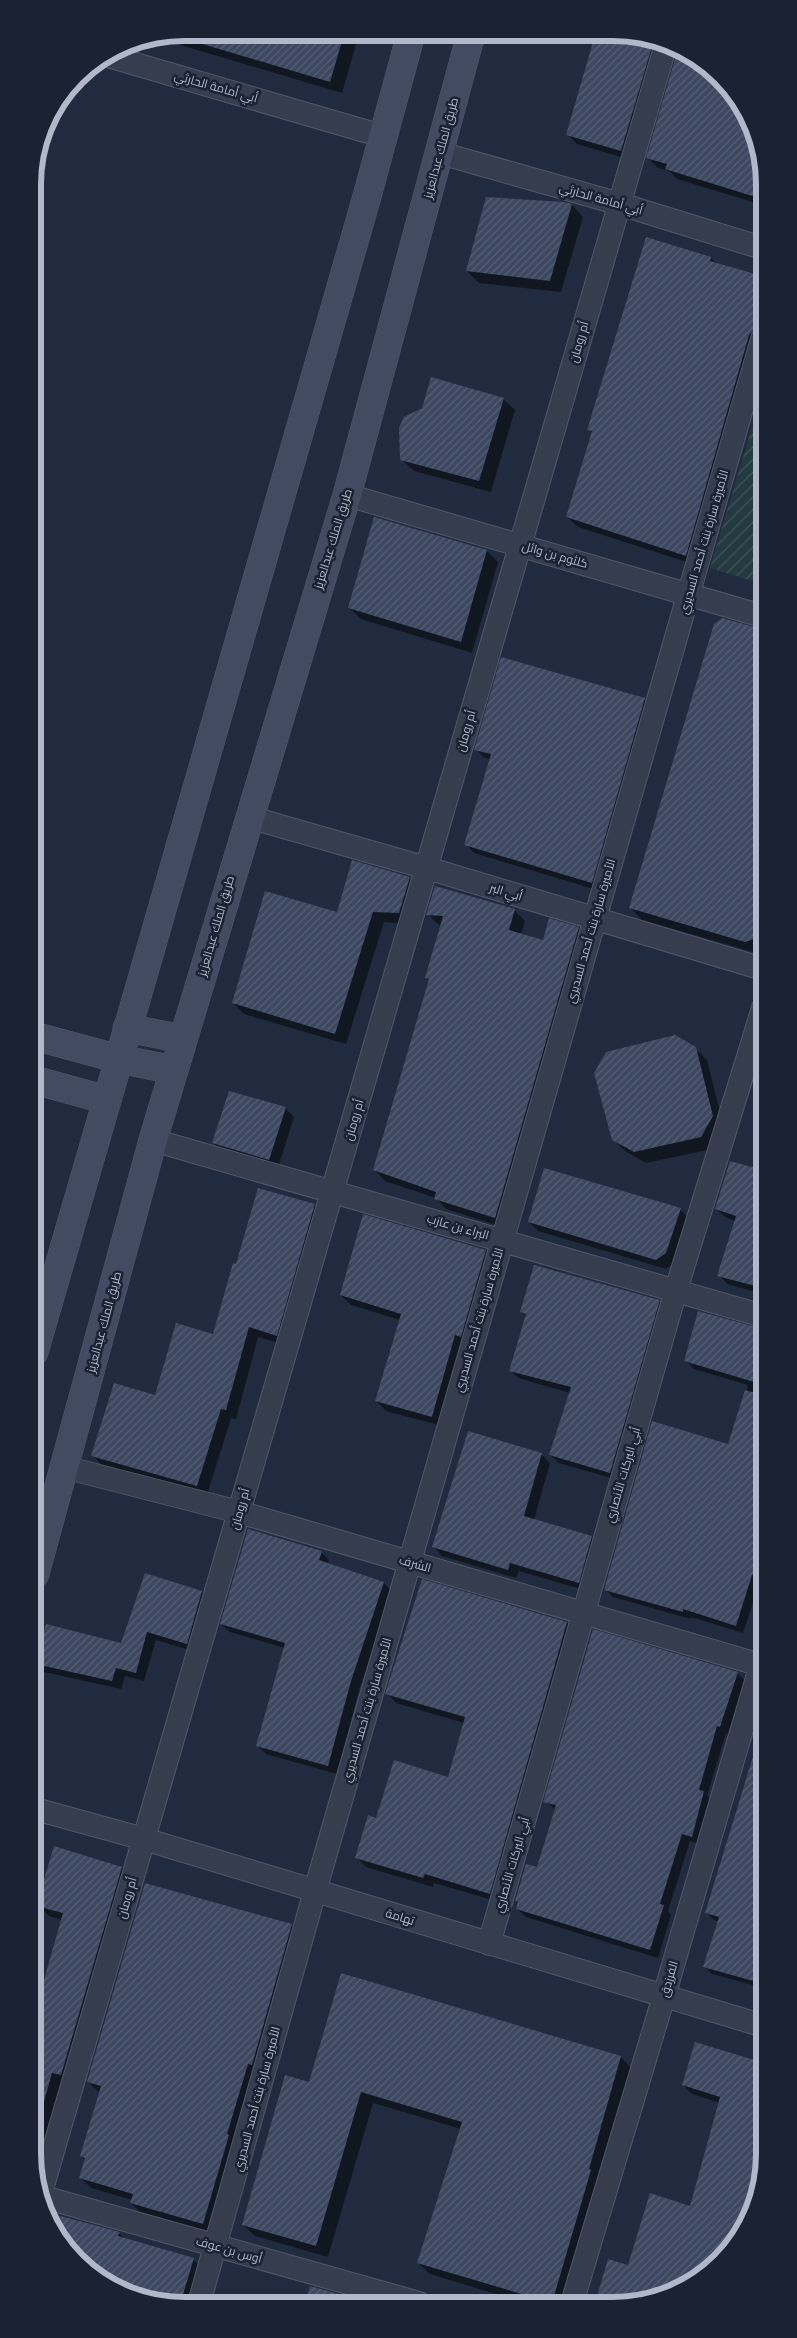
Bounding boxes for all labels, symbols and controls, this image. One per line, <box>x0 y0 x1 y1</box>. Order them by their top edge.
street label: أبي أمامة الحارثي <box>172 67 260 108</box>
street label: طريق الملك عبدالعزيز <box>421 96 461 201</box>
street label: أبي أمامة الحارثي <box>557 179 645 220</box>
street label: أم رومان <box>565 319 593 365</box>
street label: الأميرة سارة بنت أحمد السديري <box>676 468 734 617</box>
street label: طريق الملك عبدالعزيز <box>311 487 355 592</box>
street label: كلثوم بن وائل <box>520 539 589 572</box>
street label: أم رومان <box>452 708 480 754</box>
street label: الأميرة سارة بنت أحمد السديري <box>563 857 621 1006</box>
street label: طريق الملك عبدالعزيز <box>195 874 237 979</box>
street label: أبي البر <box>486 879 524 906</box>
street label: أم رومان <box>340 1097 368 1143</box>
street label: البراء بن عازب <box>425 1211 491 1243</box>
street label: الأميرة سارة بنت أحمد السديري <box>451 1246 509 1395</box>
street label: طريق الملك عبدالعزيز <box>84 1270 124 1375</box>
street label: أبي البركات الأنصاري <box>602 1425 646 1525</box>
street label: أم رومان <box>226 1486 254 1532</box>
street label: الشرف <box>397 1553 433 1575</box>
street label: الأميرة سارة بنت أحمد السديري <box>339 1636 397 1785</box>
street label: أبي البركات الأنصاري <box>491 1815 535 1915</box>
street label: أم رومان <box>113 1875 141 1921</box>
street label: تهامة <box>384 1906 417 1928</box>
street label: الفرزدق <box>657 1959 681 1999</box>
street label: الأميرة سارة بنت أحمد السديري <box>230 2025 286 2174</box>
street label: أوس بن عوف <box>194 2233 264 2266</box>

